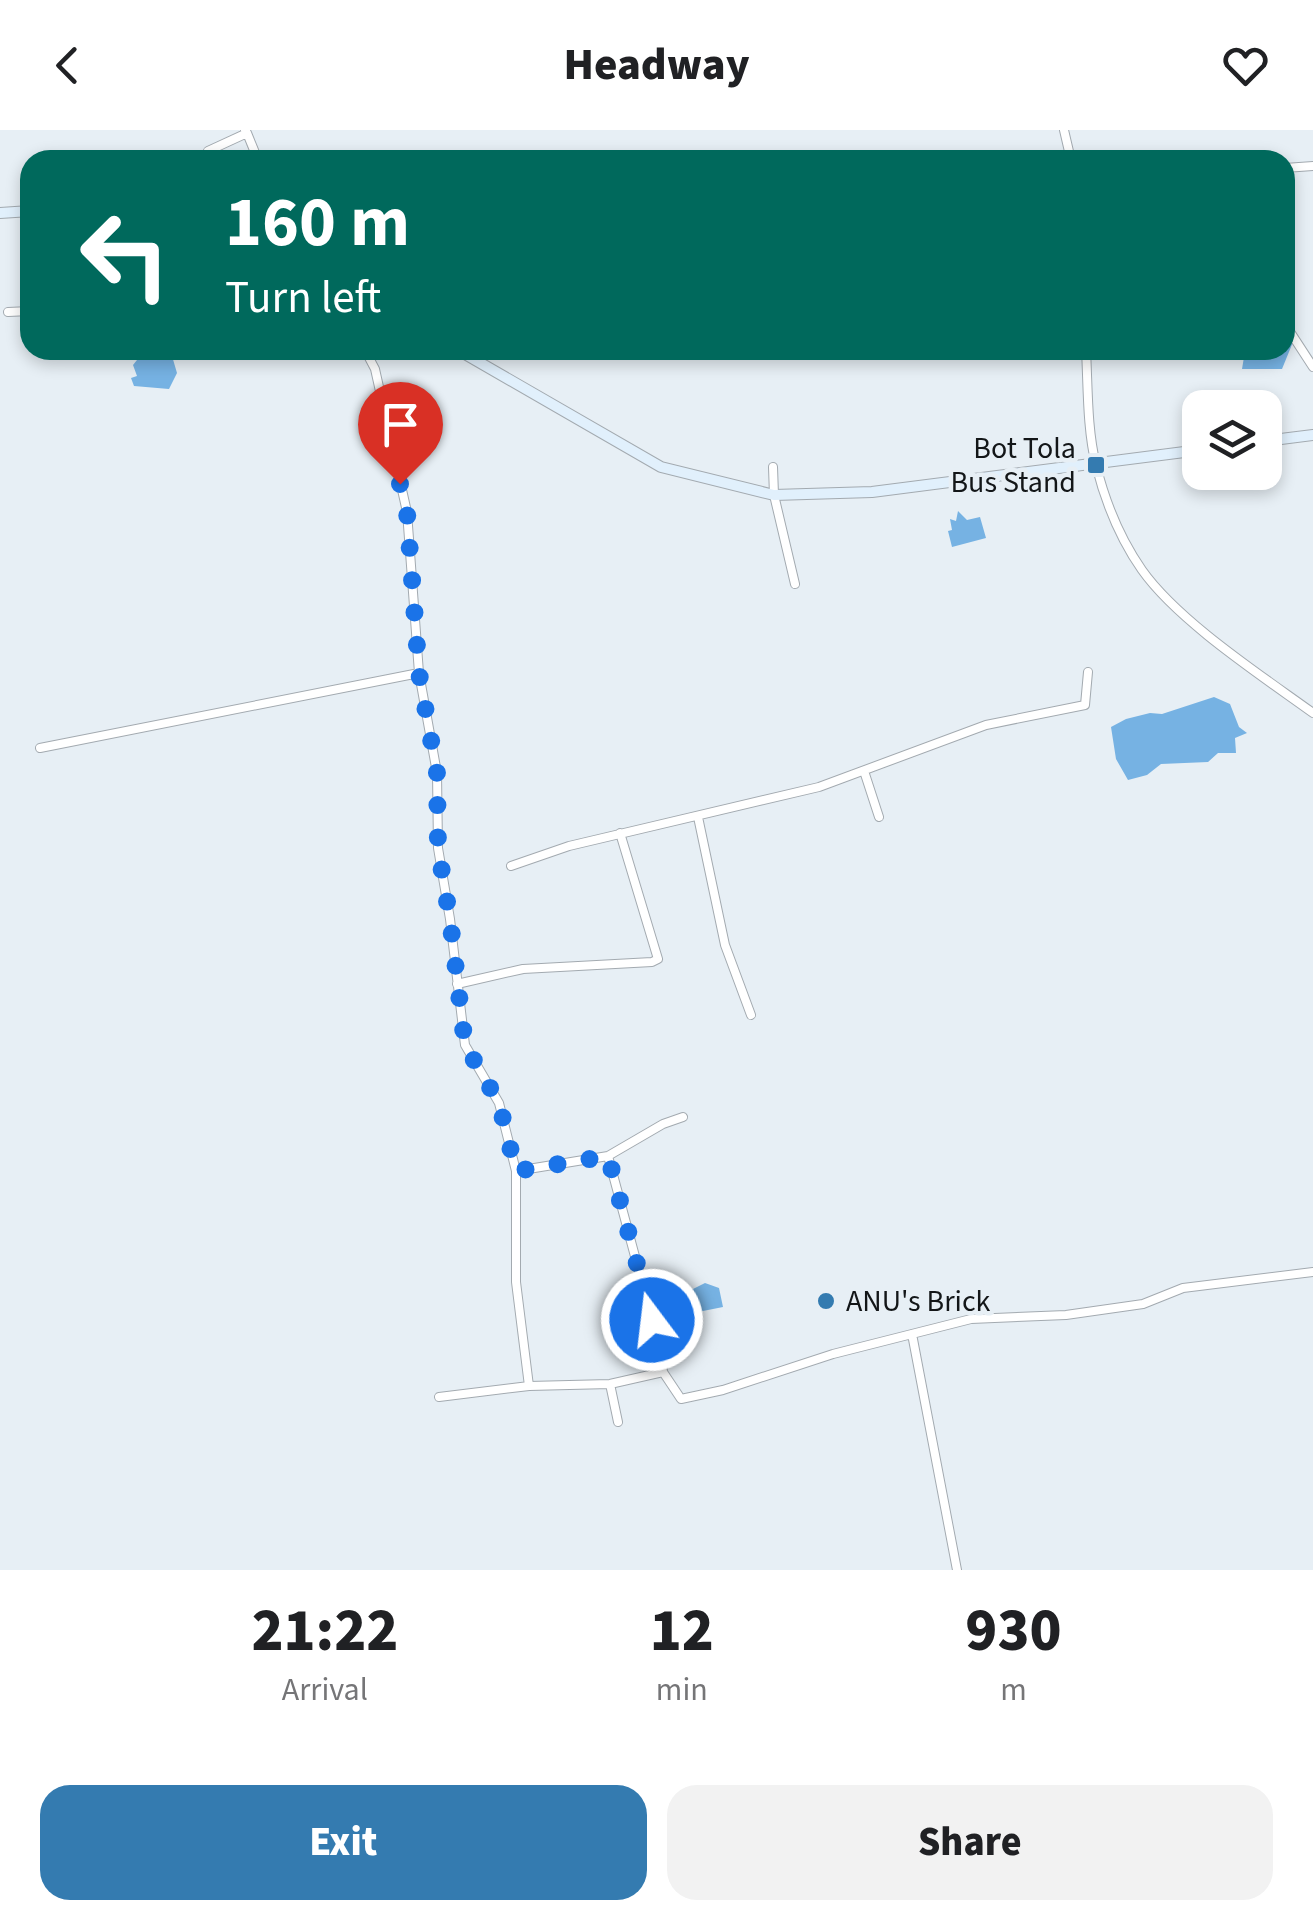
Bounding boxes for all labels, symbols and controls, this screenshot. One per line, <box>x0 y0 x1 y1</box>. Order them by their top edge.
text: Headway <box>563 33 750 97</box>
icon: back <box>40 38 95 93</box>
icon: heart <box>1218 38 1273 93</box>
text: 160 m <box>225 173 410 273</box>
icon: left <box>60 190 190 320</box>
text: Turn left <box>225 266 381 330</box>
pin <box>358 382 443 485</box>
map controls <box>1182 390 1282 490</box>
button: layers <box>1182 390 1282 490</box>
icon: arrive <box>373 397 428 452</box>
place label: Bot Tola Bus Stand <box>950 427 1076 504</box>
marker: Bot Tola Bus Stand <box>1085 454 1107 476</box>
position arrow <box>600 1268 704 1372</box>
place label: ANU's Brick <box>846 1280 991 1323</box>
marker: ANU's Brick <box>815 1290 837 1312</box>
text: 21:22 <box>252 1589 398 1674</box>
text: 12 <box>650 1589 714 1674</box>
text: 930 <box>965 1589 1061 1674</box>
text: Arrival <box>282 1667 368 1713</box>
text: min <box>656 1667 708 1713</box>
text: m <box>1000 1667 1027 1713</box>
button: Exit <box>40 1785 647 1900</box>
button: Share <box>667 1785 1273 1900</box>

